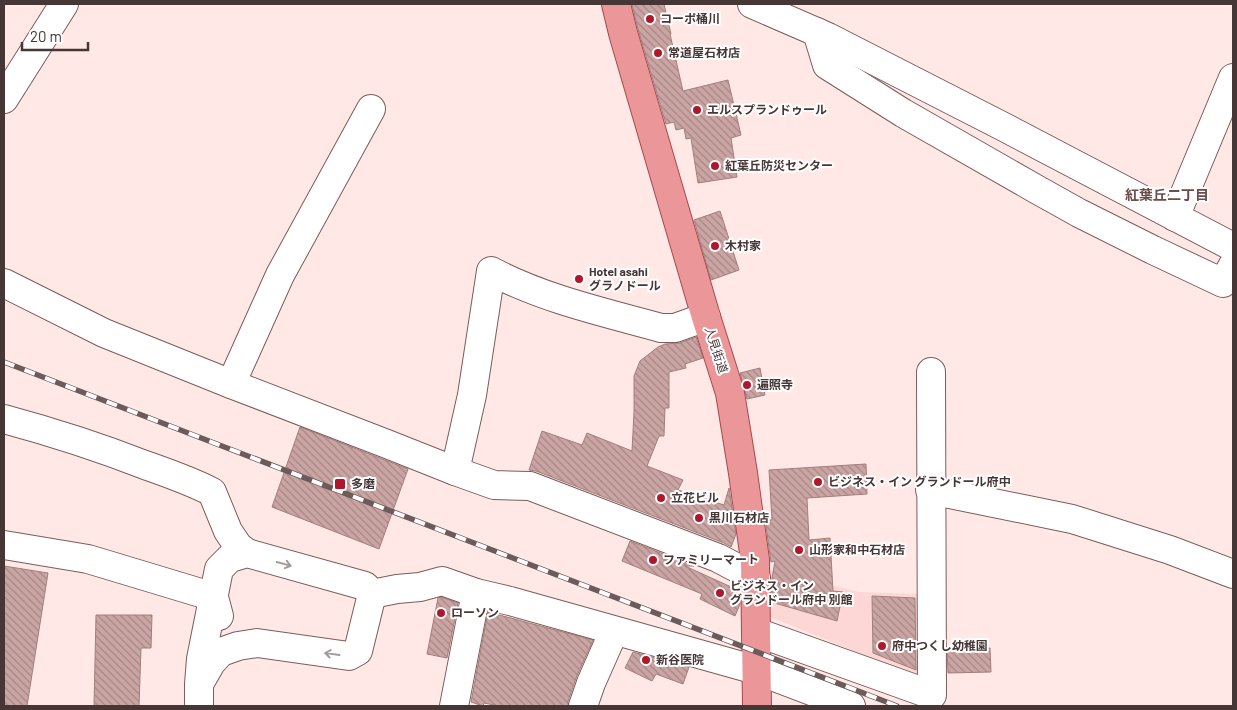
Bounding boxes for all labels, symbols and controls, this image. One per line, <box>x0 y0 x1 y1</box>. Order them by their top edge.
place label: コーポ桶川 <box>660 11 720 25</box>
marker: コーポ桶川 <box>644 13 656 25</box>
scale bar <box>22 20 89 52</box>
text: 20 m <box>30 27 62 45</box>
place label: 常道屋石材店 <box>668 45 740 59</box>
marker: 常道屋石材店 <box>652 47 664 59</box>
place label: エルスプランドゥール <box>707 102 827 116</box>
marker: エルスプランドゥール <box>691 104 703 116</box>
place label: 紅葉丘防災センター <box>725 158 833 172</box>
marker: 紅葉丘防災センター <box>709 160 721 172</box>
district label: 紅葉丘二丁目 <box>1125 186 1209 203</box>
place label: 木村家 <box>725 238 761 252</box>
marker: 木村家 <box>709 240 721 252</box>
place label: Hotel asahi グラノドール <box>589 264 661 292</box>
marker: Hotel asahi グラノドール <box>573 273 585 285</box>
street label: 人見街道 <box>703 325 731 375</box>
place label: 遍照寺 <box>757 377 793 391</box>
marker: 遍照寺 <box>741 379 753 391</box>
place label: ビジネス・イン グランドール府中 <box>828 474 1010 488</box>
place label: 多磨 <box>351 476 375 490</box>
marker: ビジネス・イン グランドール府中 <box>812 476 824 488</box>
marker: 多磨 <box>333 477 347 491</box>
place label: 立花ビル <box>671 490 719 504</box>
marker: 立花ビル <box>655 492 667 504</box>
place label: 黒川石材店 <box>709 510 769 524</box>
marker: 黒川石材店 <box>693 512 705 524</box>
place label: 山形家和中石材店 <box>809 542 905 556</box>
marker: 山形家和中石材店 <box>793 544 805 556</box>
place label: ファミリーマート <box>663 552 759 566</box>
marker: ファミリーマート <box>647 554 659 566</box>
one-way arrow <box>276 559 292 569</box>
place label: ビジネス・イン グランドール府中 別館 <box>730 578 852 606</box>
marker: ビジネス・イン グランドール府中 別館 <box>714 587 726 599</box>
place label: ローソン <box>451 605 499 619</box>
marker: ローソン <box>435 607 447 619</box>
place label: 府中つくし幼稚園 <box>892 638 988 652</box>
marker: 府中つくし幼稚園 <box>876 640 888 652</box>
one-way arrow <box>324 649 340 659</box>
place label: 新谷医院 <box>656 652 704 666</box>
marker: 新谷医院 <box>640 654 652 666</box>

